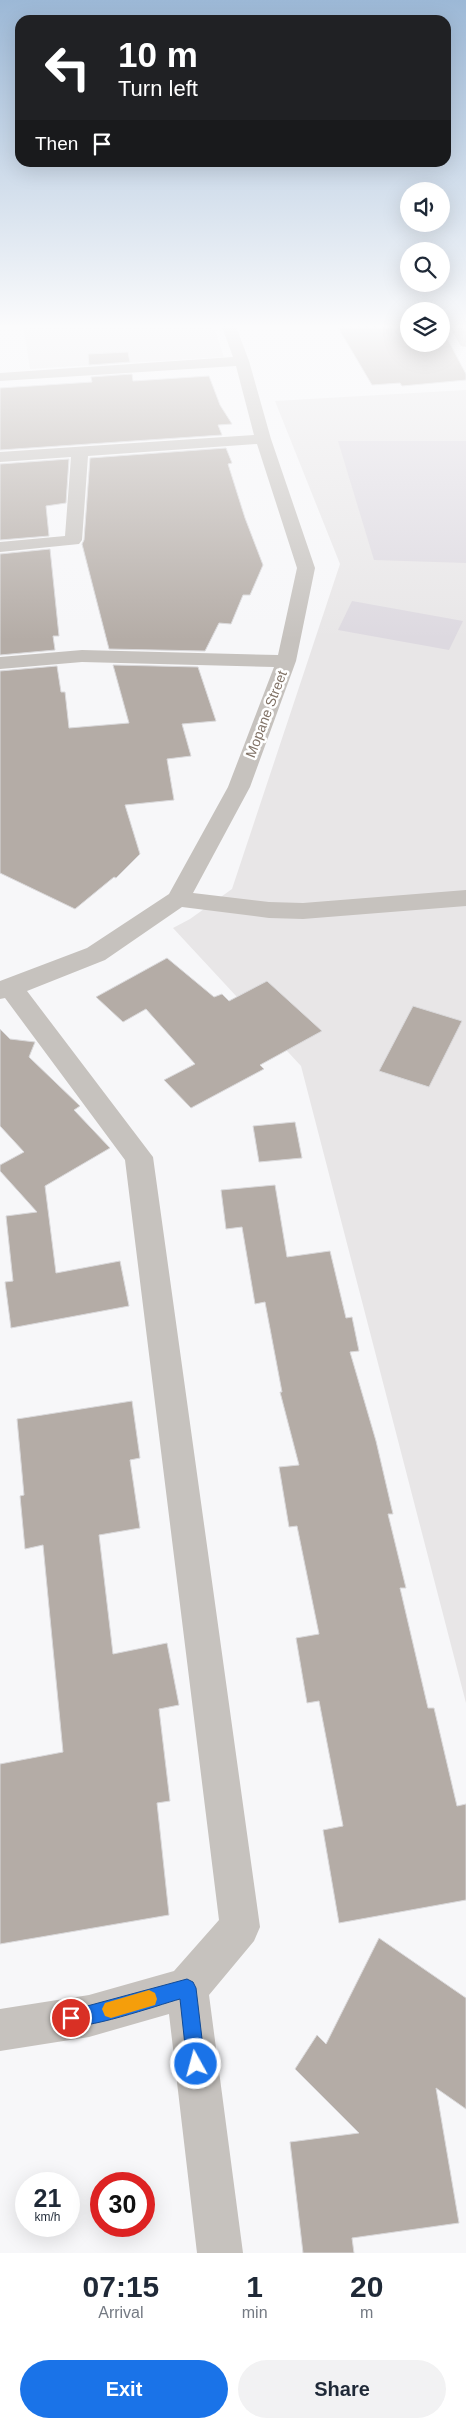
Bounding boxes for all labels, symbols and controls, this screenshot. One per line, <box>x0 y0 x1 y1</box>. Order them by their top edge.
icon: left <box>35 35 100 100</box>
text: 10 m <box>118 35 198 74</box>
text: Turn left <box>118 76 198 101</box>
icon: arrive <box>88 130 116 158</box>
text: Then <box>35 133 78 154</box>
map controls <box>400 182 450 352</box>
button: sound <box>400 182 450 232</box>
button: search <box>400 242 450 292</box>
button: layers <box>400 302 450 352</box>
street label: Mopane Street <box>242 668 290 760</box>
pin <box>50 1997 92 2039</box>
icon: arrive <box>57 2004 85 2032</box>
position arrow <box>169 2037 221 2089</box>
speed limit sign: 30 <box>90 2172 155 2237</box>
text: 21 <box>34 2184 61 2212</box>
text: km/h <box>34 2210 61 2224</box>
text: 07:15 <box>83 2270 159 2303</box>
text: 1 <box>246 2270 263 2303</box>
text: 20 <box>350 2270 383 2303</box>
text: Arrival <box>98 2304 144 2321</box>
text: min <box>242 2304 268 2321</box>
text: m <box>360 2304 373 2321</box>
button: Exit <box>20 2360 228 2418</box>
button: Share <box>238 2360 446 2418</box>

